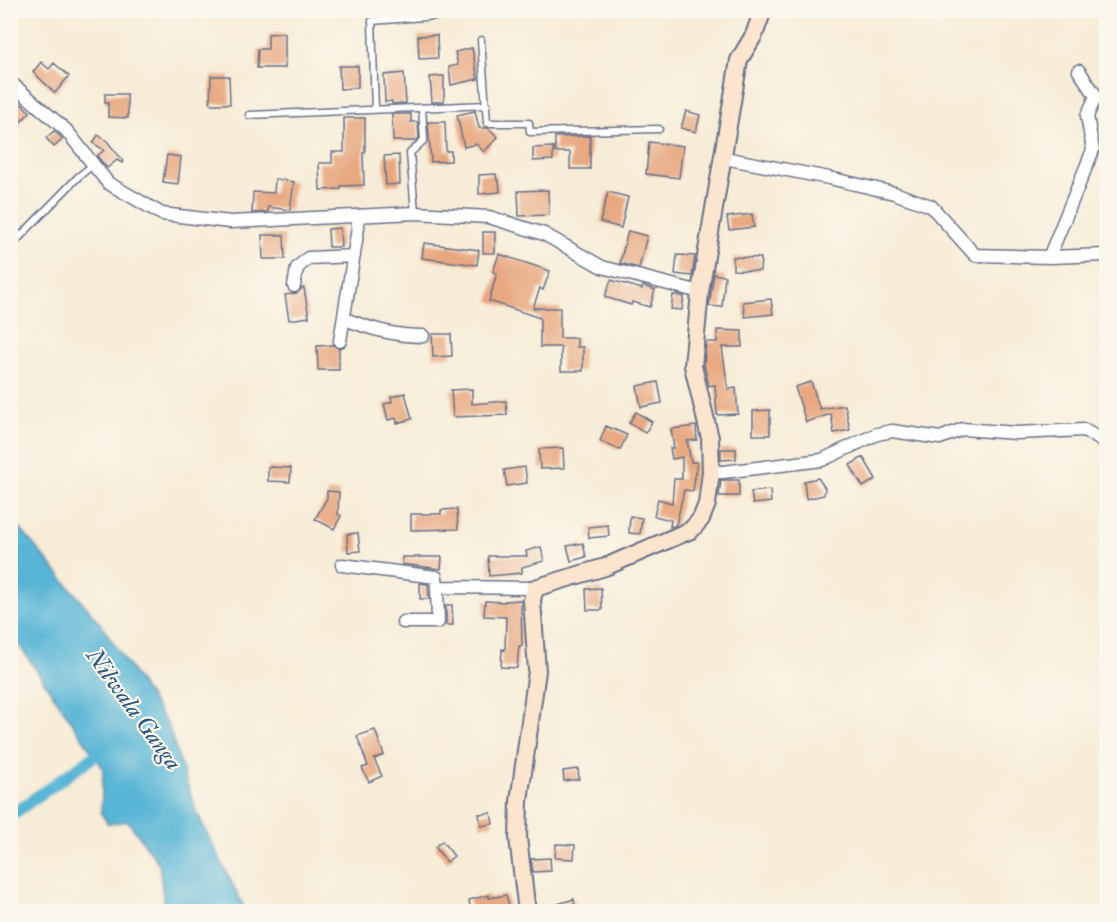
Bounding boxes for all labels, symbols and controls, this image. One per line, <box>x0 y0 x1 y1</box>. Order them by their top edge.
water label: Nilwala Ganga <box>78 640 189 776</box>

